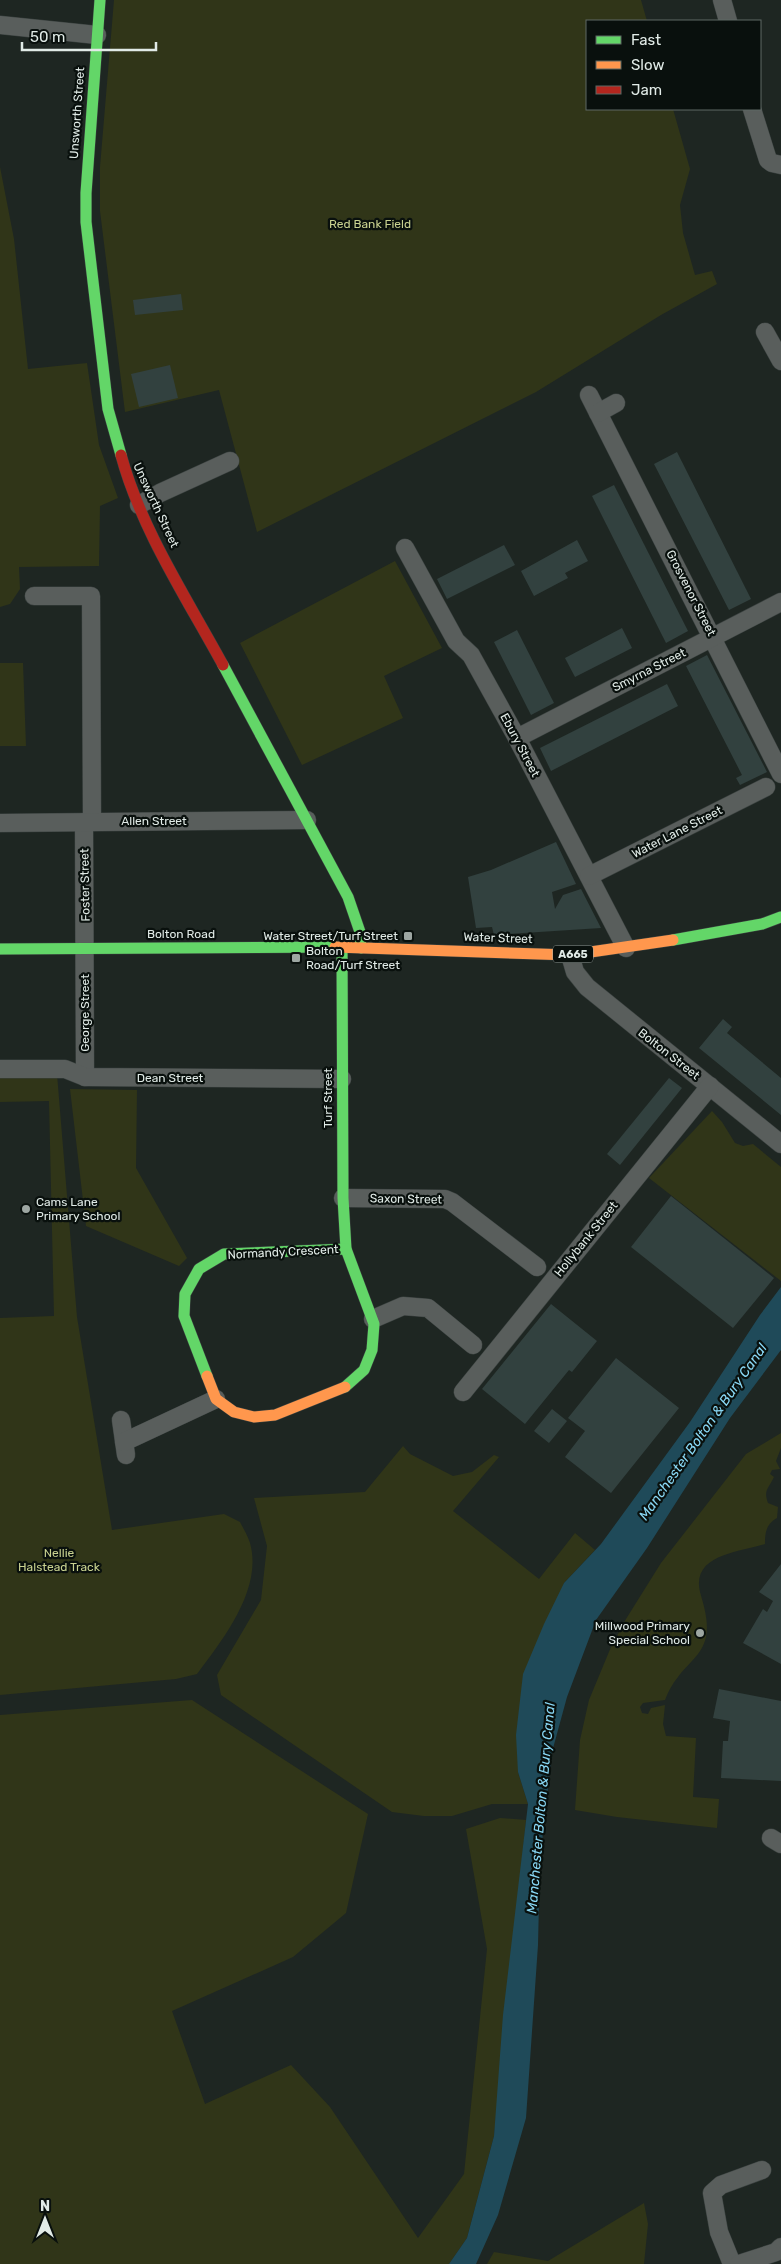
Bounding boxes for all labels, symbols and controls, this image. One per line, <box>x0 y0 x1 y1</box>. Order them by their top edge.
scale bar <box>22 20 156 52</box>
legend <box>586 20 761 110</box>
text: 50 m <box>30 28 65 46</box>
text: Fast <box>631 31 661 49</box>
text: Slow <box>631 56 664 74</box>
street label: Unsworth Street <box>67 66 87 159</box>
text: Jam <box>631 81 662 99</box>
park label: Red Bank Field <box>329 217 411 231</box>
street label: Unsworth Street <box>130 460 182 550</box>
street label: Grosvenor Street <box>663 548 719 639</box>
street label: Smyrna Street <box>610 645 688 695</box>
street label: Ebury Street <box>497 711 543 780</box>
street label: Water Lane Street <box>629 803 725 861</box>
street label: Allen Street <box>121 814 187 828</box>
street label: Foster Street <box>77 848 93 922</box>
street label: Bolton Road <box>147 927 215 941</box>
place label: Water Street/Turf Street <box>263 929 398 943</box>
marker: Water Street/Turf Street <box>402 930 414 942</box>
street label: Water Street <box>463 930 533 946</box>
place label: Bolton Road/Turf Street <box>306 944 400 972</box>
road number: A665 <box>553 946 593 962</box>
marker: Bolton Road/Turf Street <box>290 952 302 964</box>
street label: George Street <box>78 974 92 1052</box>
street label: Bolton Street <box>635 1026 703 1083</box>
street label: Turf Street <box>321 1068 335 1128</box>
street label: Dean Street <box>137 1071 204 1085</box>
street label: Saxon Street <box>370 1191 443 1207</box>
place label: Cams Lane Primary School <box>36 1195 120 1223</box>
street label: Hollybank Street <box>551 1198 621 1279</box>
marker: Cams Lane Primary School <box>20 1203 32 1215</box>
street label: Normandy Crescent <box>227 1242 339 1262</box>
water label: Manchester Bolton & Bury Canal <box>635 1340 771 1524</box>
park label: Nellie Halstead Track <box>18 1546 101 1574</box>
place label: Millwood Primary Special School <box>595 1619 690 1647</box>
marker: Millwood Primary Special School <box>694 1627 706 1639</box>
water label: Manchester Bolton & Bury Canal <box>523 1701 559 1914</box>
north arrow <box>20 2194 70 2244</box>
text: N <box>40 2198 50 2215</box>

